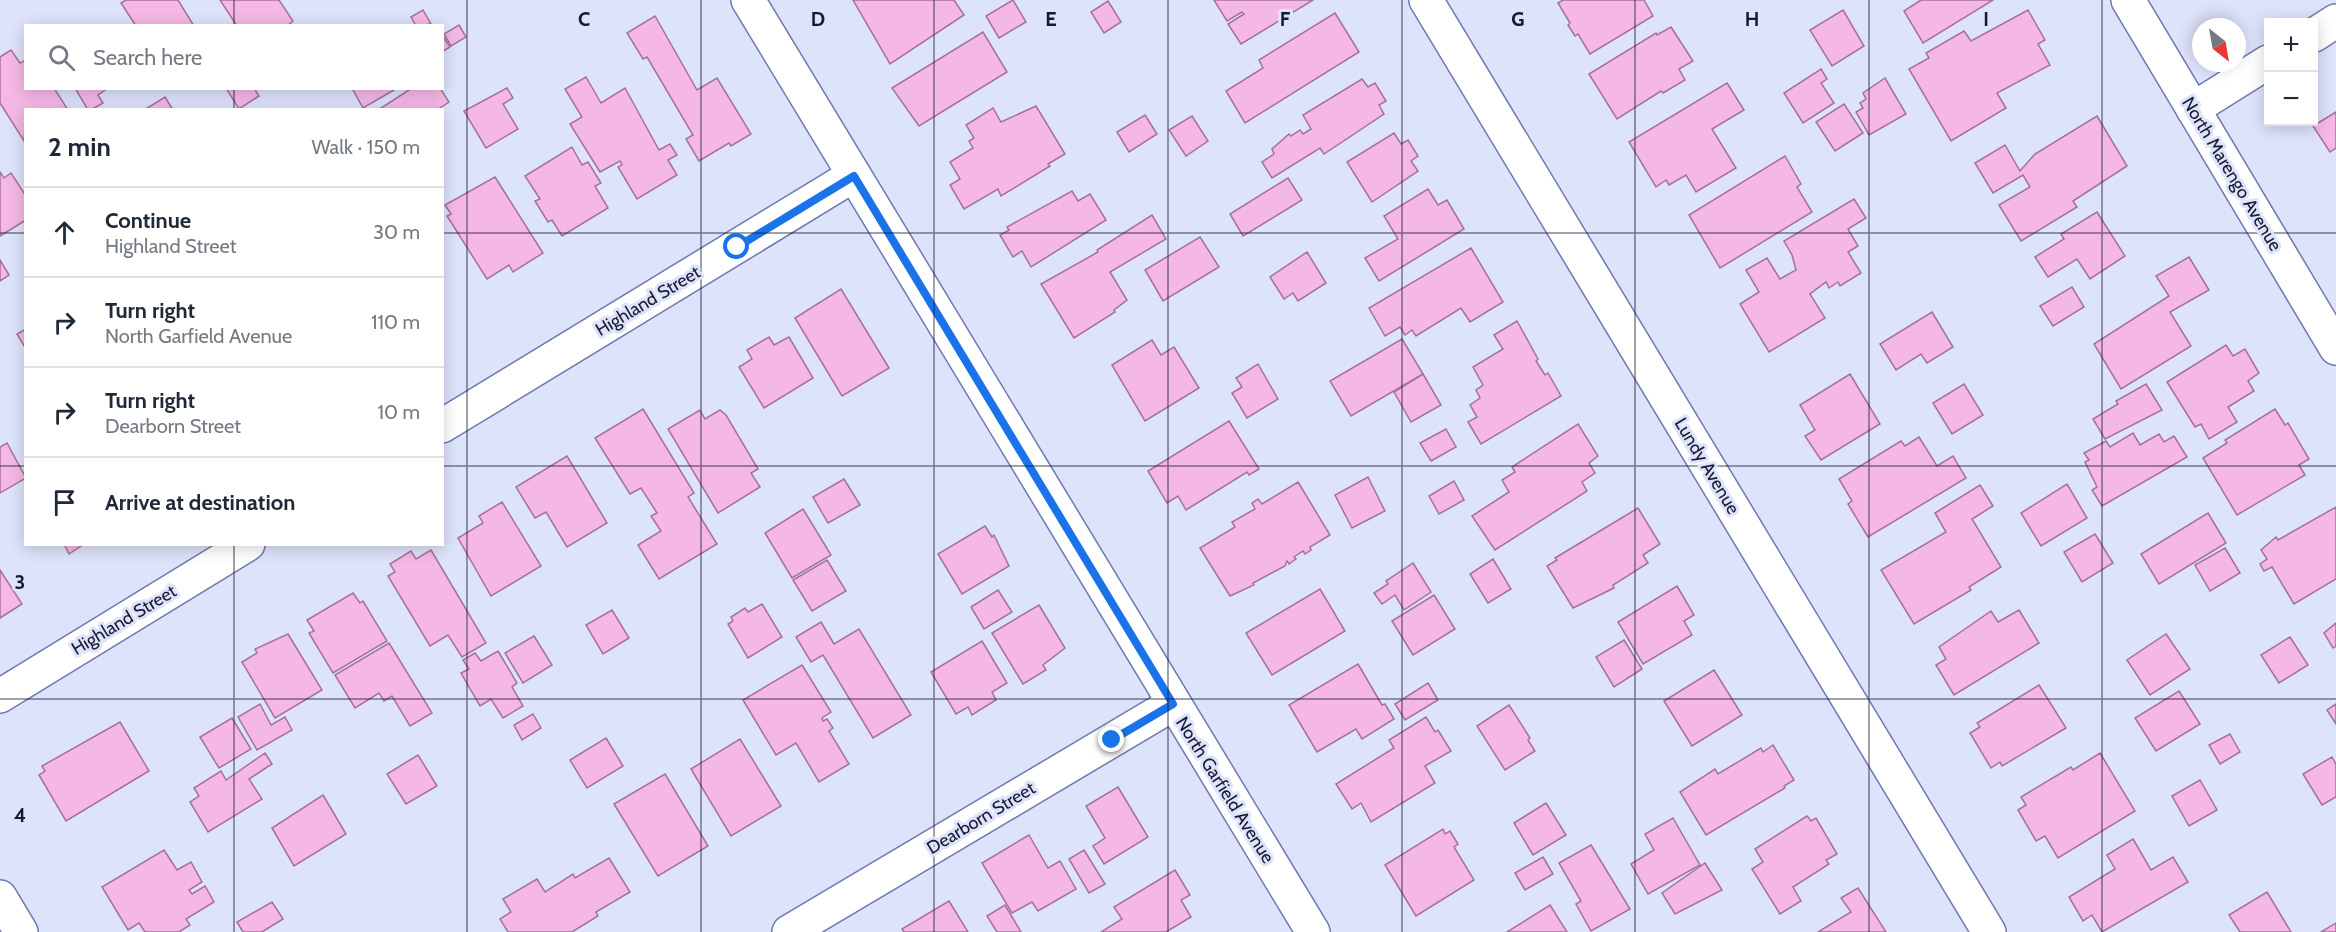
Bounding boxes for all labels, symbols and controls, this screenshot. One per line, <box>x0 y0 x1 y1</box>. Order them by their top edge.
text: C <box>578 7 590 31</box>
text: D <box>811 7 825 31</box>
text: E <box>1045 7 1057 31</box>
text: F <box>1280 7 1291 31</box>
text: G <box>1511 7 1525 31</box>
text: H <box>1745 7 1759 31</box>
text: I <box>1983 7 1989 31</box>
north arrow <box>2192 18 2246 72</box>
map controls <box>2264 18 2318 126</box>
button: + <box>2264 18 2318 72</box>
search box <box>24 24 444 90</box>
icon: search <box>45 41 78 74</box>
text: Search here <box>93 44 202 71</box>
button: − <box>2264 72 2318 126</box>
street label: North Marengo Avenue <box>2177 93 2287 255</box>
text: 2 min <box>48 131 111 163</box>
text: Walk · 150 m <box>312 135 420 159</box>
text: Continue <box>105 207 191 234</box>
icon: ahead <box>48 216 81 249</box>
text: 30 m <box>373 220 420 244</box>
route start <box>723 233 749 259</box>
text: Highland Street <box>105 234 236 258</box>
street label: Highland Street <box>592 261 704 341</box>
text: Turn right <box>105 297 195 324</box>
icon: right <box>48 306 81 339</box>
text: 110 m <box>371 310 420 334</box>
text: North Garfield Avenue <box>105 324 292 348</box>
text: Turn right <box>105 387 195 414</box>
icon: right <box>48 396 81 429</box>
text: 10 m <box>377 400 420 424</box>
text: Dearborn Street <box>105 414 241 438</box>
street label: Lundy Avenue <box>1670 414 1744 518</box>
icon: arrive <box>48 486 81 519</box>
text: Arrive at destination <box>105 489 295 516</box>
text: 3 <box>15 570 25 594</box>
street label: Highland Street <box>68 580 180 660</box>
street label: North Garfield Avenue <box>1171 713 1279 867</box>
route end <box>1098 726 1124 752</box>
street label: Dearborn Street <box>923 777 1039 859</box>
text: 4 <box>14 803 26 827</box>

